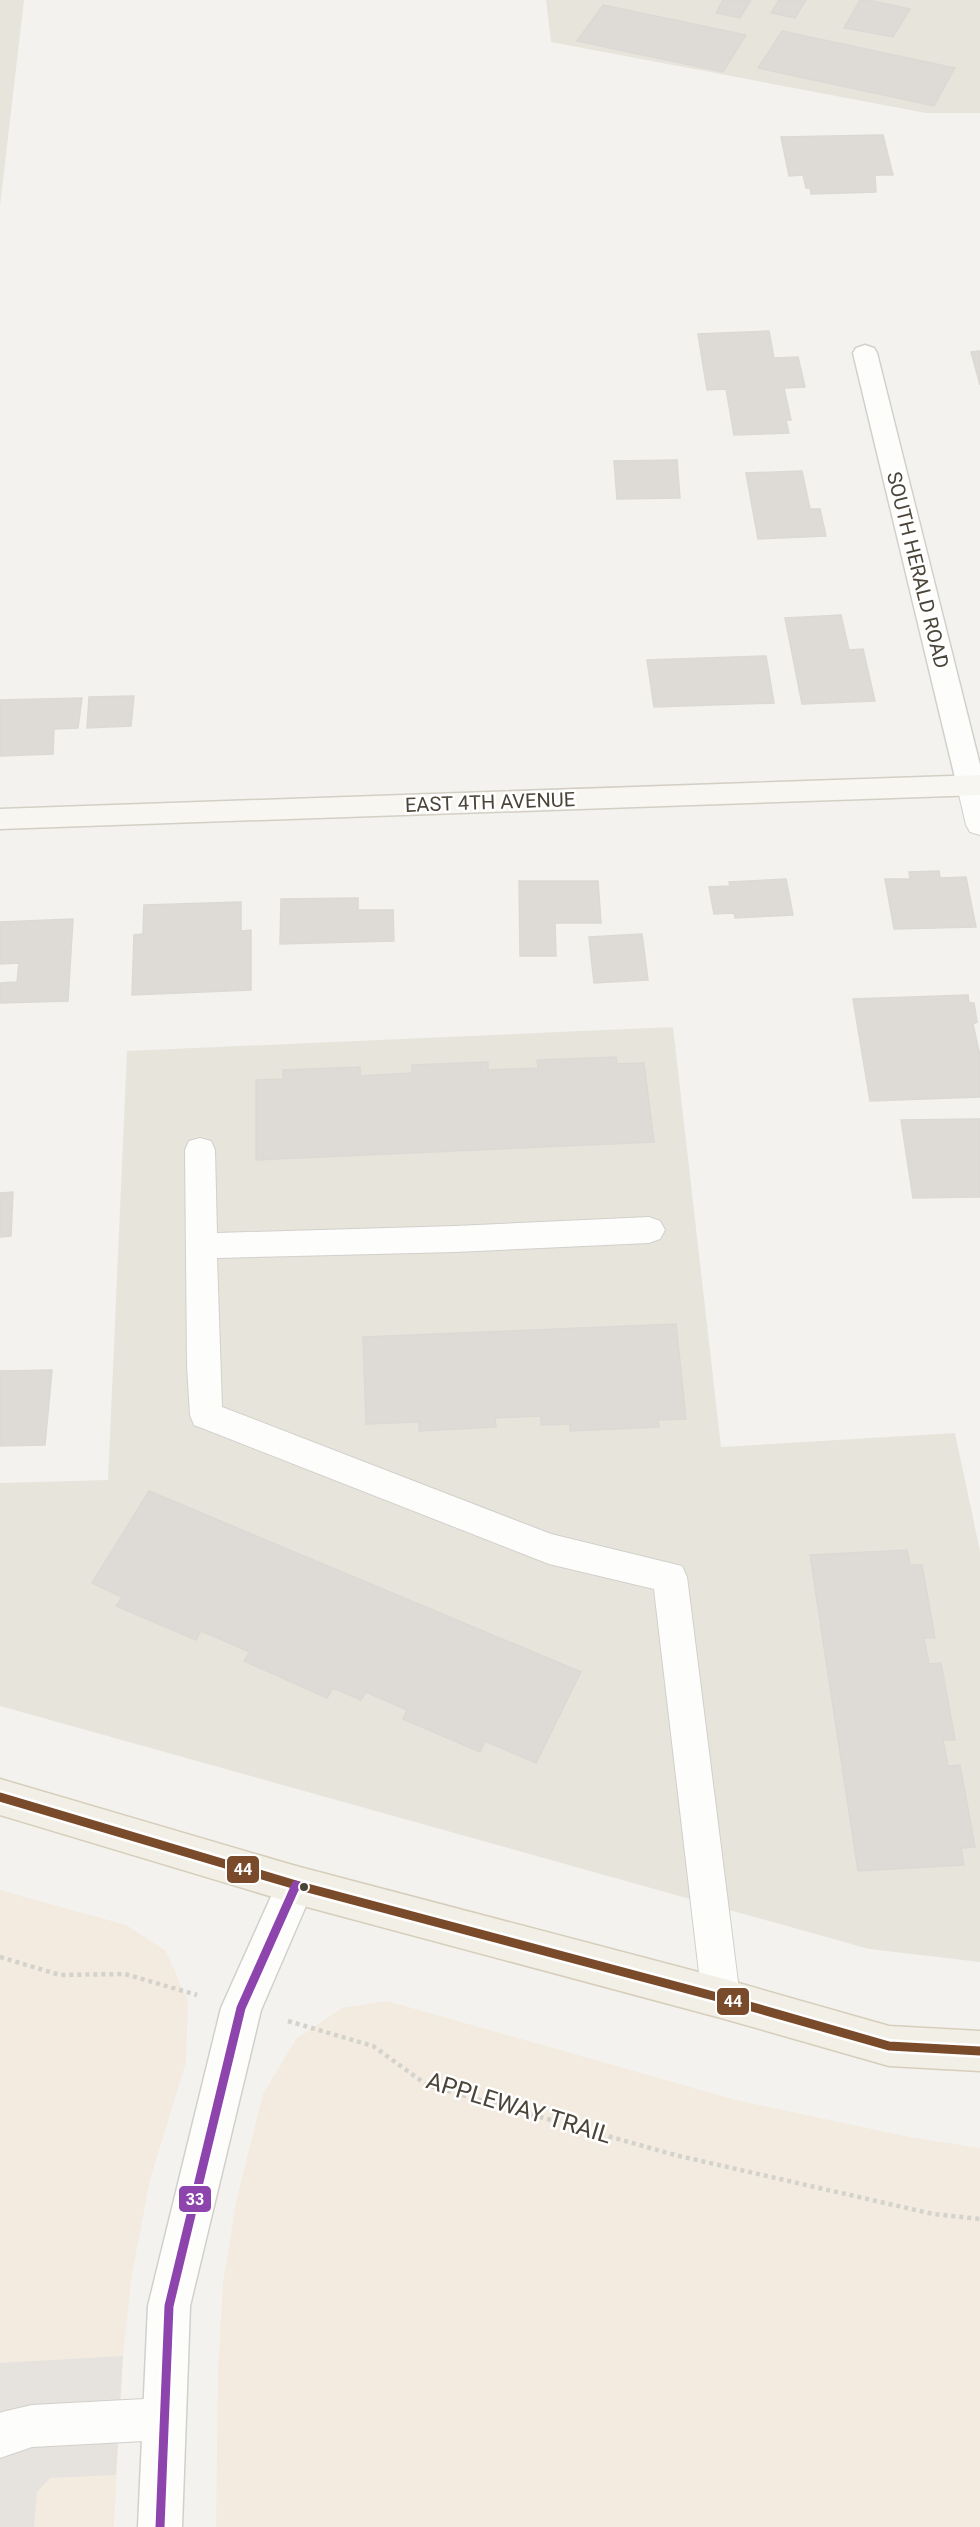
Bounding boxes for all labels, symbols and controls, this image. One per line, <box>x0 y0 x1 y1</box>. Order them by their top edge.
street label: SOUTH HERALD ROAD <box>882 469 954 671</box>
street label: EAST 4TH AVENUE <box>405 787 575 817</box>
line badge: 44 <box>226 1855 260 1884</box>
text: 44 <box>234 1860 252 1879</box>
unlabelled marker <box>298 1881 310 1893</box>
line badge: 44 <box>716 1987 750 2016</box>
text: 44 <box>724 1992 742 2011</box>
street label: APPLEWAY TRAIL <box>423 2067 615 2149</box>
line badge: 33 <box>178 2185 212 2213</box>
text: 33 <box>186 2190 204 2209</box>

